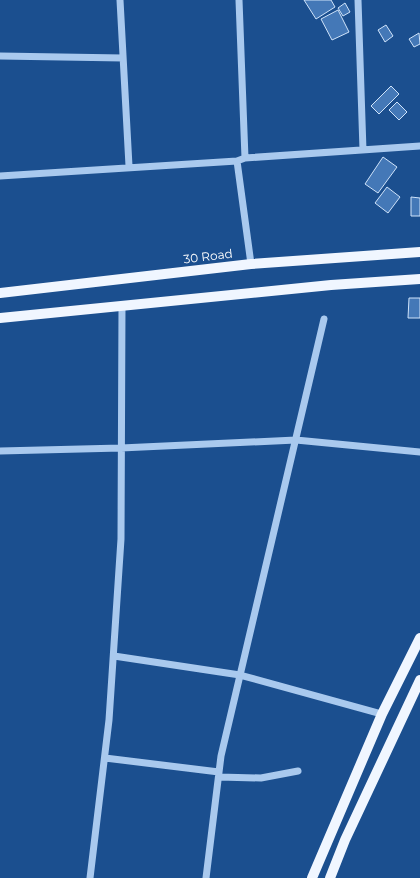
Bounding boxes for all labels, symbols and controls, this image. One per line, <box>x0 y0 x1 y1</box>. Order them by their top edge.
street label: 30 Road <box>183 246 233 266</box>

